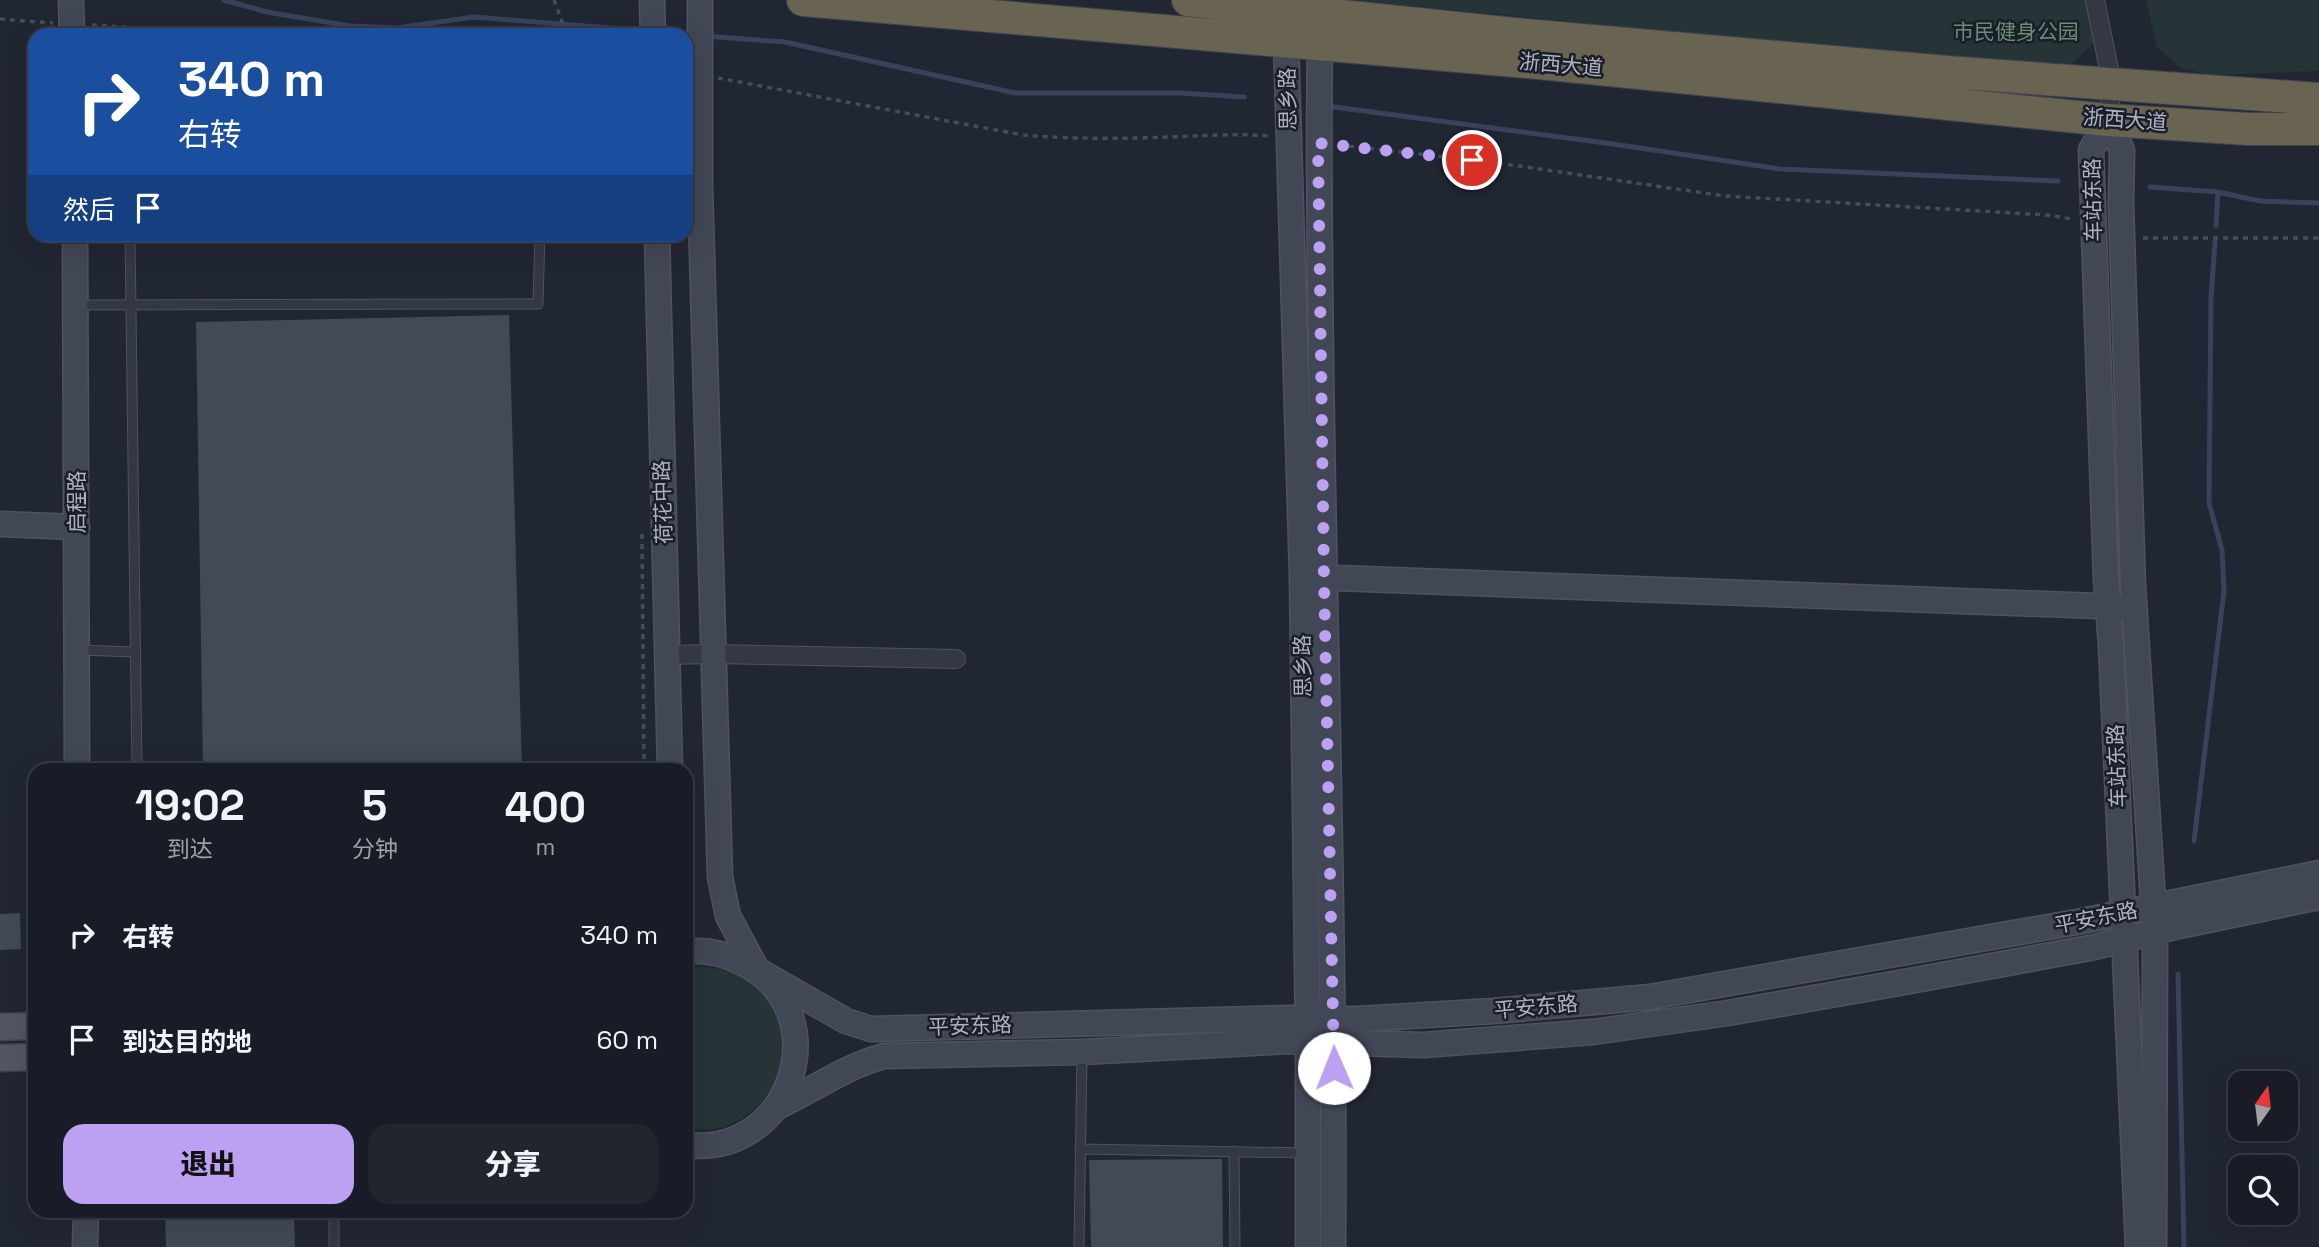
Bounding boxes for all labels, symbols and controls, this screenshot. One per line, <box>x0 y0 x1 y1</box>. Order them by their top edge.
park label: 市民健身公园 <box>1953 18 2079 45</box>
street label: 浙西大道 <box>1518 47 1604 82</box>
text: 340 m <box>178 48 325 110</box>
icon: right <box>63 56 154 147</box>
street label: 思乡路 <box>1273 67 1302 131</box>
street label: 浙西大道 <box>2082 103 2168 136</box>
text: 右转 <box>178 115 242 155</box>
pin <box>1442 130 1502 190</box>
icon: arrive <box>1453 141 1491 179</box>
street label: 车站东路 <box>2078 158 2107 242</box>
icon: arrive <box>129 189 167 227</box>
text: 然后 <box>63 193 115 227</box>
street label: 荷花中路 <box>648 460 677 544</box>
street label: 启程路 <box>63 471 90 534</box>
street label: 思乡路 <box>1288 634 1317 698</box>
street label: 车站东路 <box>2102 724 2131 808</box>
text: 19:02 <box>135 779 245 832</box>
text: 5 <box>362 779 387 832</box>
text: 400 <box>505 781 586 834</box>
text: m <box>535 832 555 862</box>
text: 到达 <box>167 834 213 864</box>
text: 分钟 <box>352 834 398 864</box>
street label: 平安东路 <box>2052 896 2140 939</box>
icon: right <box>63 916 101 954</box>
text: 340 m <box>580 918 658 952</box>
text: 右转 <box>122 920 174 954</box>
street label: 平安东路 <box>1493 989 1579 1024</box>
street label: 平安东路 <box>928 1011 1012 1040</box>
icon: arrive <box>63 1021 101 1059</box>
text: 60 m <box>596 1023 658 1057</box>
text: 到达目的地 <box>122 1025 252 1059</box>
position arrow <box>1297 1031 1371 1105</box>
north arrow <box>2228 1071 2298 1141</box>
map controls <box>2228 1071 2298 1225</box>
button: 退出 <box>63 1124 354 1204</box>
button: 分享 <box>368 1124 658 1204</box>
button: search <box>2228 1155 2298 1225</box>

